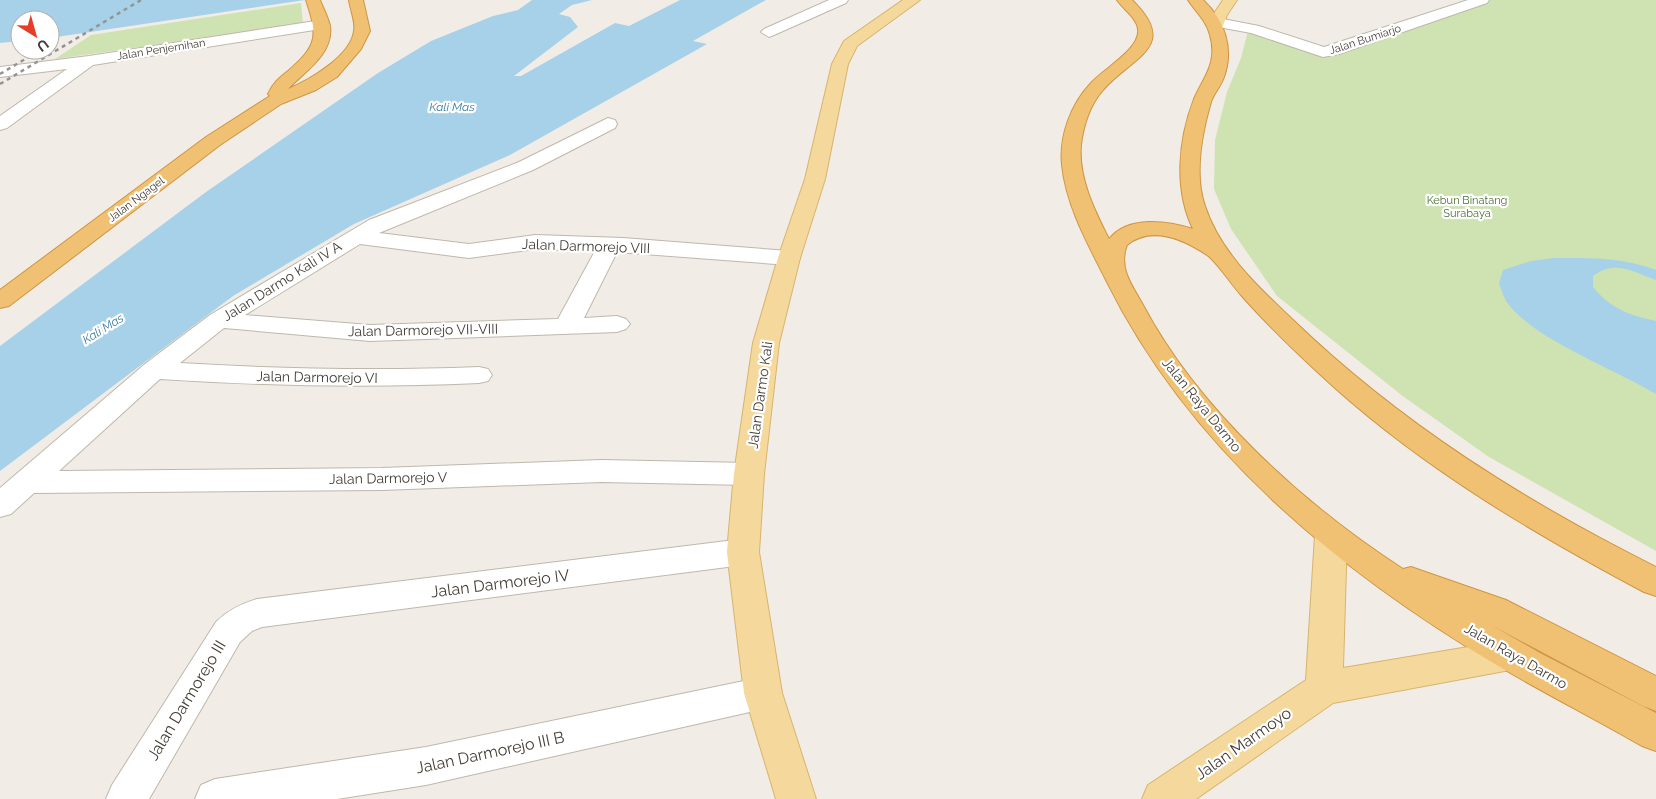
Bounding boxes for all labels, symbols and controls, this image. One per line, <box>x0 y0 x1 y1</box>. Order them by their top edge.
north arrow <box>10 10 60 60</box>
street label: Jalan Bumiarjo <box>1328 22 1403 57</box>
text: U <box>34 36 52 55</box>
street label: Jalan Penjernihan <box>116 36 206 63</box>
water label: Kali Mas <box>429 100 475 114</box>
street label: Jalan Ngagel <box>106 174 167 225</box>
park label: Kebun Binatang Surabaya <box>1427 194 1507 220</box>
street label: Jalan Darmorejo VIII <box>521 236 651 256</box>
street label: Jalan Darmo Kali IV A <box>220 238 345 324</box>
water label: Kali Mas <box>80 311 126 347</box>
street label: Jalan Darmorejo VII-VIII <box>348 321 498 339</box>
street label: Jalan Darmo Kali <box>745 340 775 450</box>
street label: Jalan Raya Darmo <box>1159 355 1245 455</box>
street label: Jalan Darmorejo VI <box>256 368 378 386</box>
street label: Jalan Darmorejo V <box>329 469 448 487</box>
street label: Jalan Darmorejo IV <box>430 566 571 601</box>
street label: Jalan Raya Darmo <box>1462 620 1570 692</box>
street label: Jalan Darmorejo III <box>143 637 230 764</box>
street label: Jalan Marmoyo <box>1192 703 1295 784</box>
street label: Jalan Darmorejo III B <box>414 727 566 778</box>

